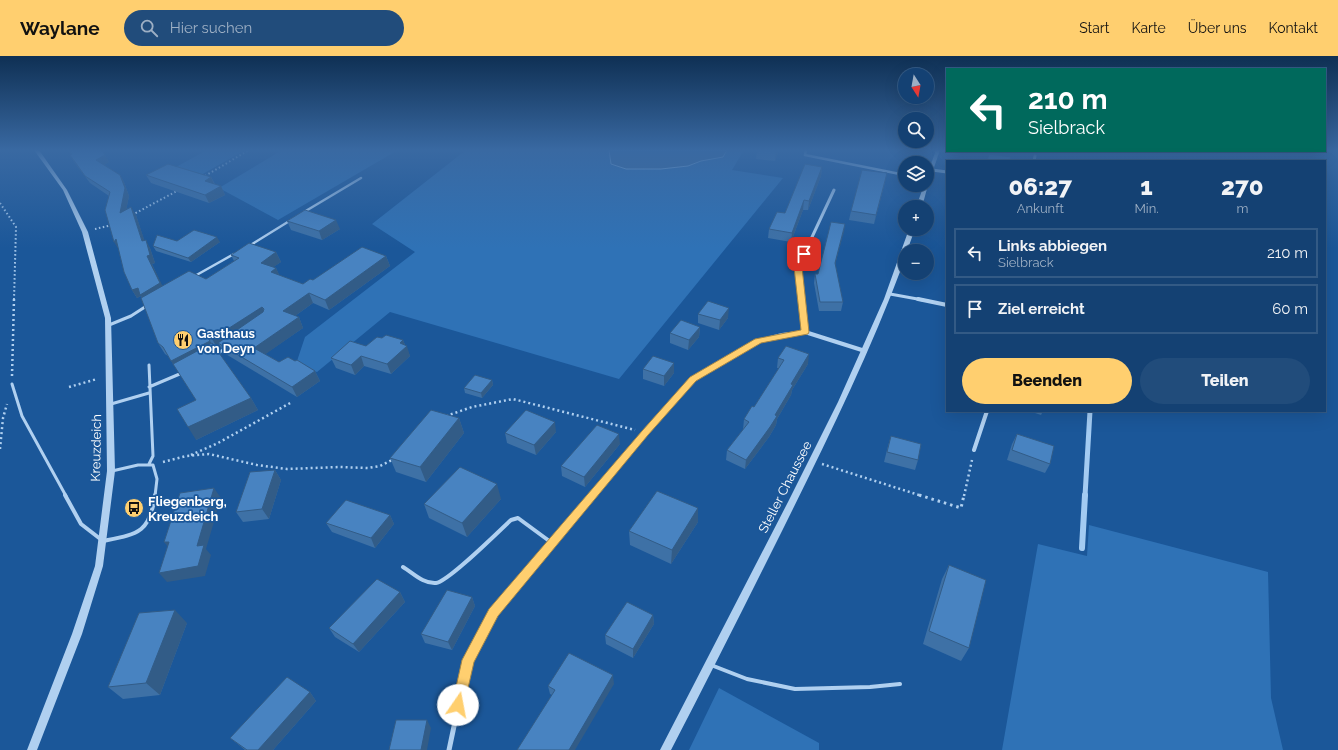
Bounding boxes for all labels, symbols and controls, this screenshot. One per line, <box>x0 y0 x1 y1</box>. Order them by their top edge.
search box <box>124 10 404 46</box>
text: Waylane <box>20 17 100 39</box>
icon: search <box>138 17 160 39</box>
text: Hier suchen <box>170 19 252 37</box>
text: Start <box>1079 20 1109 36</box>
text: Karte <box>1131 20 1166 36</box>
text: Über uns <box>1188 20 1247 36</box>
text: Kontakt <box>1269 20 1318 36</box>
north arrow <box>898 68 934 104</box>
map controls <box>898 68 934 280</box>
text: 210 m <box>1028 83 1108 116</box>
icon: left <box>962 84 1014 136</box>
button: search <box>898 112 934 148</box>
text: Sielbrack <box>1028 117 1105 138</box>
button: layers <box>898 156 934 192</box>
text: 06:27 <box>1008 172 1072 201</box>
text: 1 <box>1140 172 1153 201</box>
text: 270 <box>1221 172 1264 201</box>
button: + <box>898 200 934 236</box>
text: Ankunft <box>1017 201 1064 216</box>
text: Min. <box>1134 201 1159 216</box>
text: m <box>1236 201 1248 216</box>
pin <box>787 237 821 271</box>
text: Links abbiegen <box>998 237 1107 255</box>
icon: left <box>964 242 986 264</box>
icon: arrive <box>793 243 815 265</box>
button: − <box>898 244 934 280</box>
text: 210 m <box>1267 244 1308 262</box>
text: Sielbrack <box>998 255 1054 270</box>
icon: arrive <box>964 298 986 320</box>
text: Ziel erreicht <box>998 300 1085 318</box>
text: 60 m <box>1272 300 1308 318</box>
place label: Gasthaus von Deyn <box>197 326 256 356</box>
restaurant icon: Gasthaus von Deyn <box>172 329 194 351</box>
button: Beenden <box>962 358 1132 404</box>
button: Teilen <box>1140 358 1310 404</box>
street label: Kreuzdeich <box>88 414 104 482</box>
street label: Steller Chaussee <box>755 438 815 535</box>
place label: Fliegenberg, Kreuzdeich <box>148 494 227 524</box>
bus stop icon: Fliegenberg, Kreuzdeich <box>123 497 145 519</box>
position arrow <box>437 684 479 726</box>

